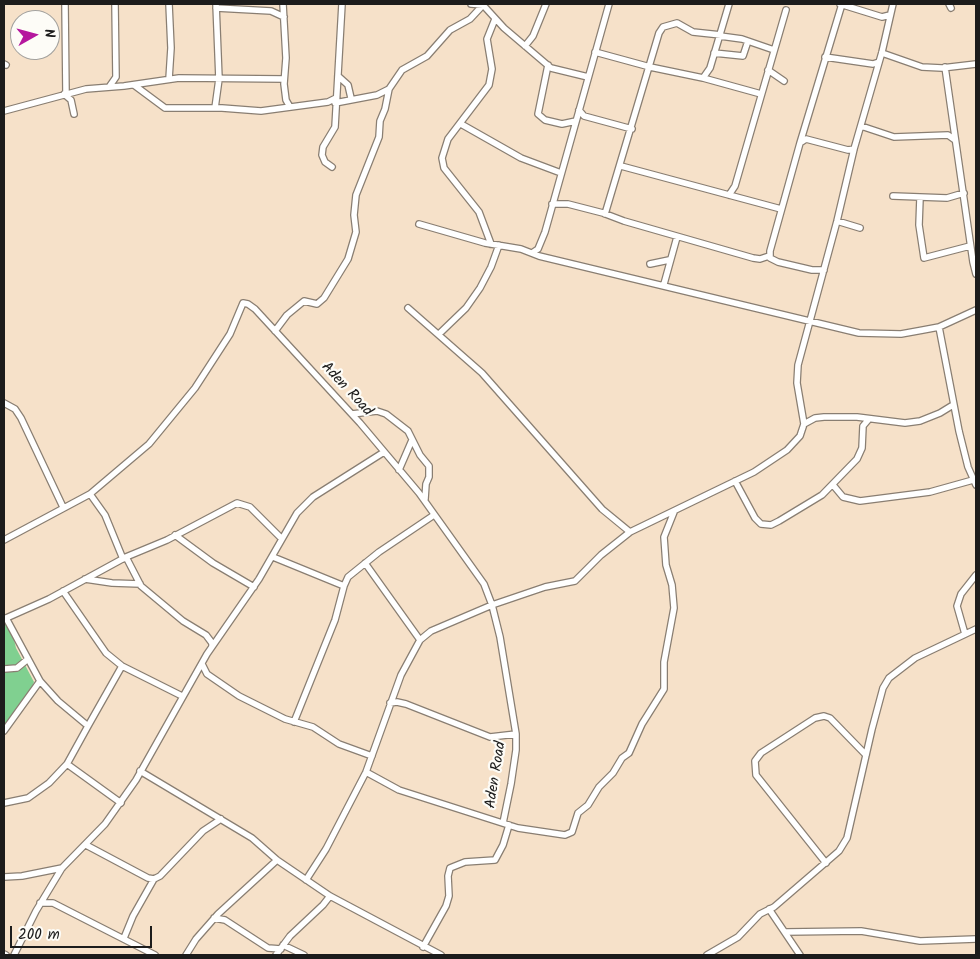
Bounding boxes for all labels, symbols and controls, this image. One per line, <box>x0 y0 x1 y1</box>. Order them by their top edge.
north arrow <box>10 10 60 60</box>
text: N <box>37 28 60 39</box>
street label: Aden Road <box>316 359 376 421</box>
street label: Aden Road <box>483 740 511 810</box>
scale bar <box>12 916 155 948</box>
text: 200 m <box>18 923 60 947</box>

